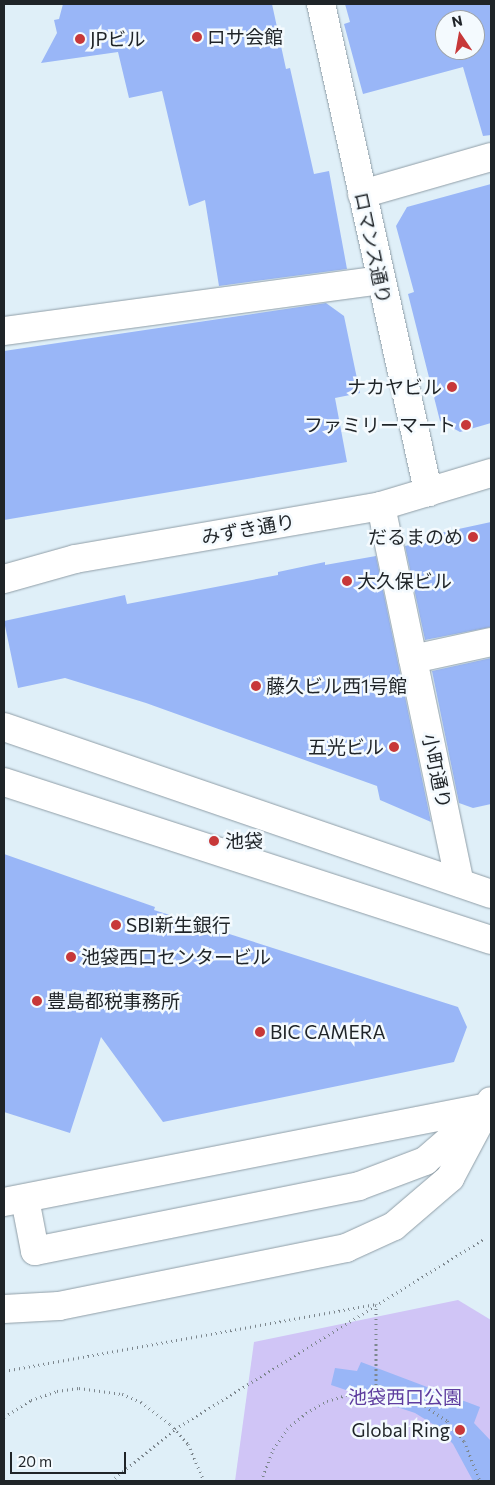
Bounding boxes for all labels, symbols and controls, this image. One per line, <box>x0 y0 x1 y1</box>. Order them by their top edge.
north arrow <box>435 10 485 60</box>
text: N <box>450 11 464 30</box>
place label: ロサ会館 <box>207 26 283 48</box>
place label: JPビル <box>90 28 145 50</box>
marker: ロサ会館 <box>191 31 203 43</box>
marker: JPビル <box>74 33 86 45</box>
street label: ロマンス通り <box>350 190 396 306</box>
place label: ナカヤビル <box>347 376 442 398</box>
marker: ナカヤビル <box>446 381 458 393</box>
place label: ファミリーマート <box>304 414 456 436</box>
marker: ファミリーマート <box>460 419 472 431</box>
street label: みずき通り <box>199 510 297 548</box>
place label: だるまのめ <box>368 526 463 548</box>
marker: だるまのめ <box>467 531 479 543</box>
place label: 大久保ビル <box>357 570 452 592</box>
marker: 大久保ビル <box>341 575 353 587</box>
place label: 藤久ビル西1号館 <box>266 675 407 697</box>
marker: 藤久ビル西1号館 <box>250 680 262 692</box>
street label: 小町通り <box>418 731 456 811</box>
place label: 五光ビル <box>308 736 384 758</box>
marker: 五光ビル <box>388 741 400 753</box>
place label: 池袋 <box>225 830 263 852</box>
marker: 池袋 <box>207 834 221 848</box>
place label: SBI新生銀行 <box>126 914 231 936</box>
marker: SBI新生銀行 <box>110 919 122 931</box>
place label: 池袋西口センタービル <box>81 946 271 968</box>
marker: 池袋西口センタービル <box>65 951 77 963</box>
place label: 豊島都税事務所 <box>47 990 180 1012</box>
marker: 豊島都税事務所 <box>31 995 43 1007</box>
place label: BIC CAMERA <box>270 1021 386 1043</box>
marker: BIC CAMERA <box>254 1026 266 1038</box>
park label: 池袋西口公園 <box>348 1386 462 1408</box>
place label: Global Ring <box>351 1419 450 1441</box>
marker: Global Ring <box>454 1424 466 1436</box>
scale bar <box>12 1442 129 1474</box>
text: 20 m <box>18 1452 52 1470</box>

